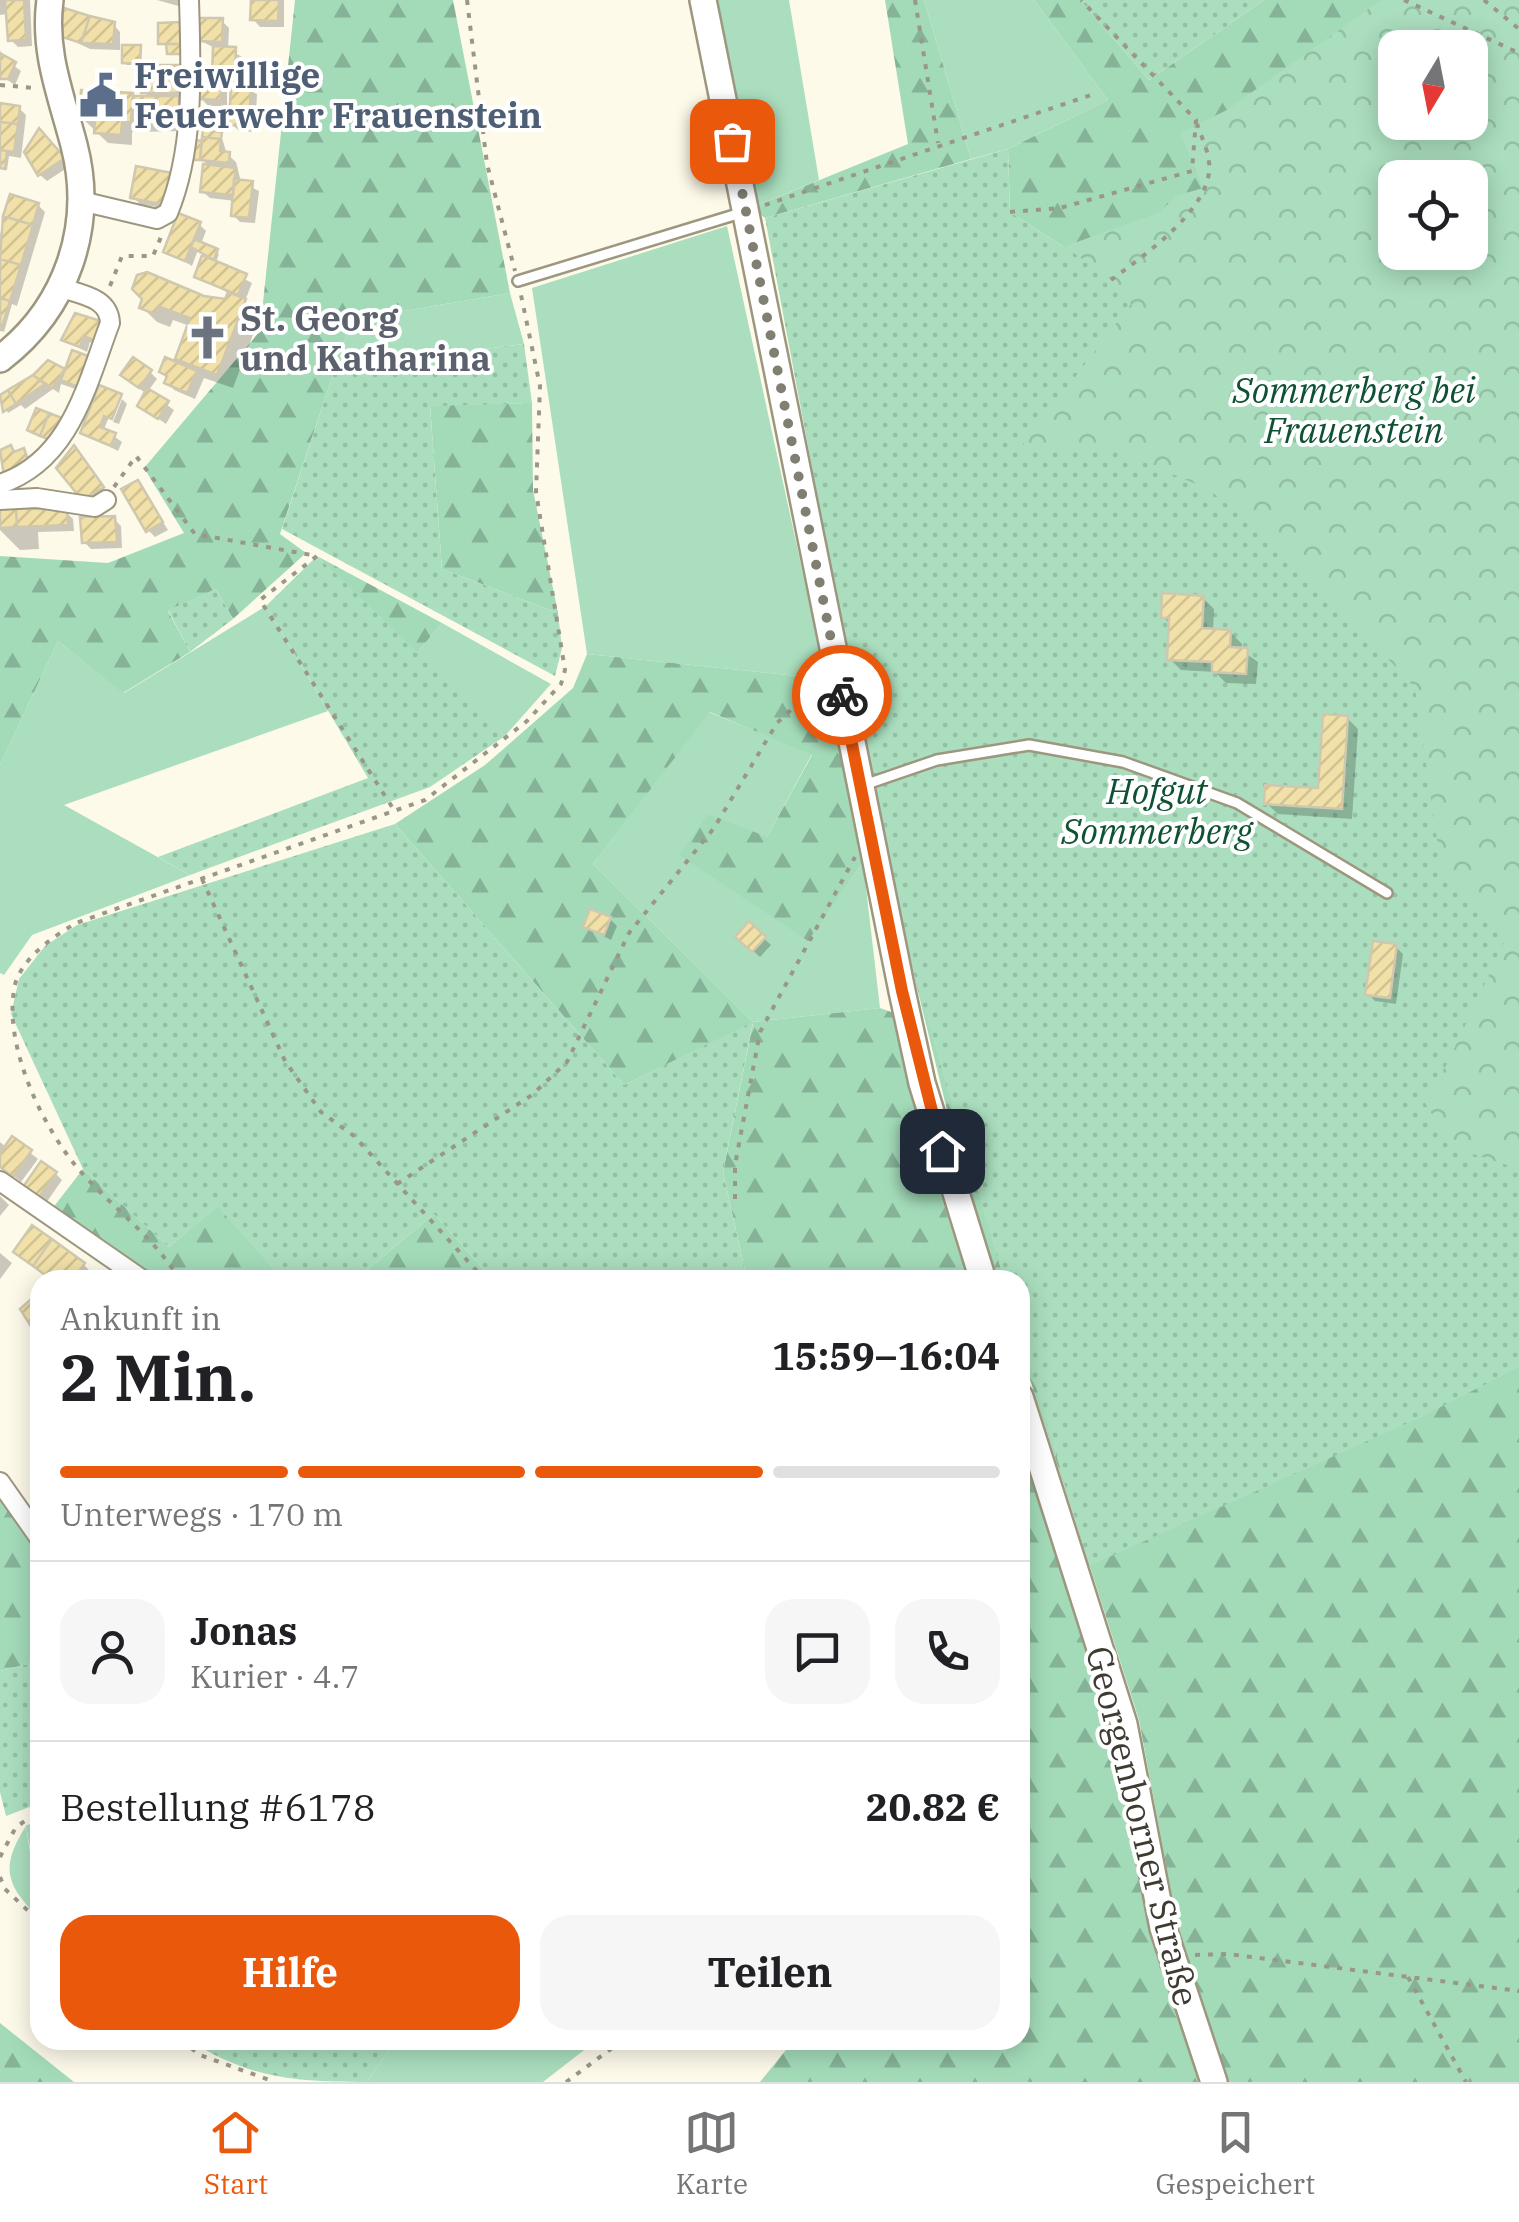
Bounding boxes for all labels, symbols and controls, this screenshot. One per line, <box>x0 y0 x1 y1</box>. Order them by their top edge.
north arrow <box>1378 30 1488 140</box>
map controls <box>1378 30 1488 270</box>
place label: Freiwillige Feuerwehr Frauenstein <box>134 52 542 138</box>
public building icon: Freiwillige Feuerwehr Frauenstein <box>77 71 125 119</box>
pin <box>690 99 775 184</box>
icon: bag <box>705 114 760 169</box>
button: locate <box>1378 160 1488 270</box>
place label: St. Georg und Katharina <box>240 295 491 381</box>
church icon: St. Georg und Katharina <box>183 314 231 362</box>
park label: Sommerberg bei Frauenstein <box>1231 367 1476 453</box>
courier <box>792 645 892 745</box>
icon: bike <box>815 668 870 723</box>
park label: Hofgut Sommerberg <box>1060 768 1254 854</box>
pin <box>900 1109 985 1194</box>
icon: home <box>915 1124 970 1179</box>
text: Ankunft in <box>60 1297 221 1339</box>
text: 15:59–16:04 <box>772 1331 1000 1380</box>
text: 2 Min. <box>60 1334 256 1419</box>
text: Unterwegs · 170 m <box>60 1493 343 1535</box>
button: person <box>60 1599 165 1704</box>
button: chat <box>765 1599 870 1704</box>
button: phone <box>895 1599 1000 1704</box>
text: Jonas <box>190 1606 297 1655</box>
street label: Georgenborner Straße <box>1076 1641 1210 2011</box>
text: Kurier · 4.7 <box>190 1655 359 1697</box>
text: Bestellung #6178 <box>60 1782 376 1831</box>
text: 20.82 € <box>866 1782 1000 1831</box>
button: Hilfe <box>60 1915 520 2030</box>
button: Teilen <box>540 1915 1000 2030</box>
tab: Start <box>204 2105 268 2202</box>
tab: Karte <box>676 2105 748 2202</box>
tab: Gespeichert <box>1156 2105 1315 2202</box>

